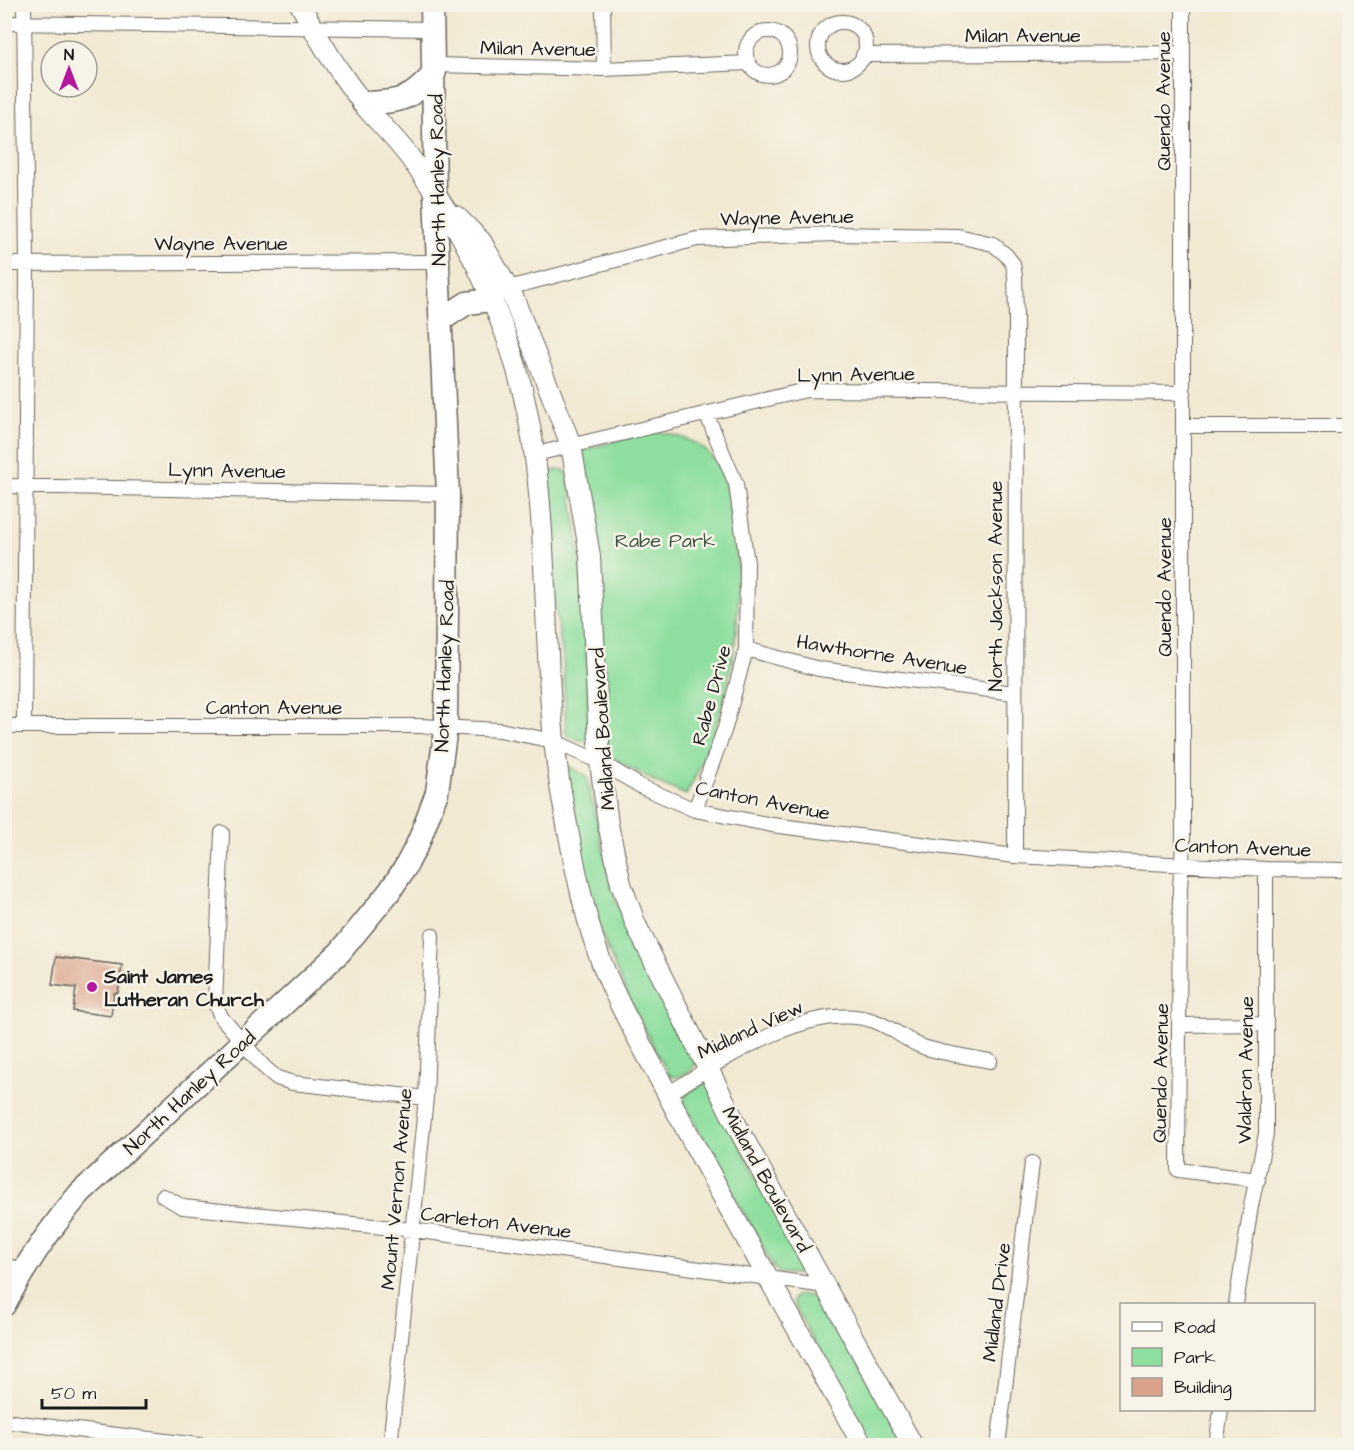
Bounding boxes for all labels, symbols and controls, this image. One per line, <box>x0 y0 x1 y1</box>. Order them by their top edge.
street label: Milan Avenue <box>965 22 1081 50</box>
street label: Quendo Avenue <box>1150 31 1178 171</box>
street label: Milan Avenue <box>480 34 596 64</box>
north arrow <box>39 39 99 99</box>
text: N <box>64 44 74 66</box>
street label: North Hanley Road <box>423 94 454 266</box>
street label: Wayne Avenue <box>720 203 854 234</box>
street label: Wayne Avenue <box>154 230 288 259</box>
street label: Lynn Avenue <box>797 360 915 391</box>
street label: Lynn Avenue <box>168 456 286 487</box>
street label: North Jackson Avenue <box>982 480 1010 691</box>
street label: Quendo Avenue <box>1151 517 1179 657</box>
park label: Rabe Park <box>615 527 715 555</box>
street label: North Hanley Road <box>428 580 463 753</box>
street label: Hawthorne Avenue <box>794 628 969 682</box>
street label: Rabe Drive <box>685 642 739 748</box>
street label: Midland Boulevard <box>583 647 623 811</box>
street label: Canton Avenue <box>206 694 343 722</box>
street label: Canton Avenue <box>693 774 833 828</box>
street label: Canton Avenue <box>1174 832 1312 864</box>
place label: Saint James Lutheran Church <box>103 963 265 1014</box>
marker: Saint James Lutheran Church <box>85 980 99 994</box>
street label: Midland View <box>693 993 808 1067</box>
street label: Waldron Avenue <box>1231 996 1261 1144</box>
street label: Quendo Avenue <box>1146 1003 1176 1143</box>
street label: North Hanley Road <box>117 1024 263 1162</box>
street label: Mount Vernon Avenue <box>374 1087 420 1291</box>
street label: Midland Boulevard <box>714 1101 818 1257</box>
street label: Carleton Avenue <box>419 1200 573 1246</box>
street label: Midland Drive <box>976 1241 1018 1363</box>
legend <box>1120 1303 1315 1411</box>
text: Road <box>1174 1315 1215 1340</box>
text: Park <box>1174 1345 1216 1370</box>
scale bar <box>42 1372 146 1410</box>
text: Building <box>1174 1375 1232 1401</box>
text: 50 m <box>51 1381 96 1406</box>

